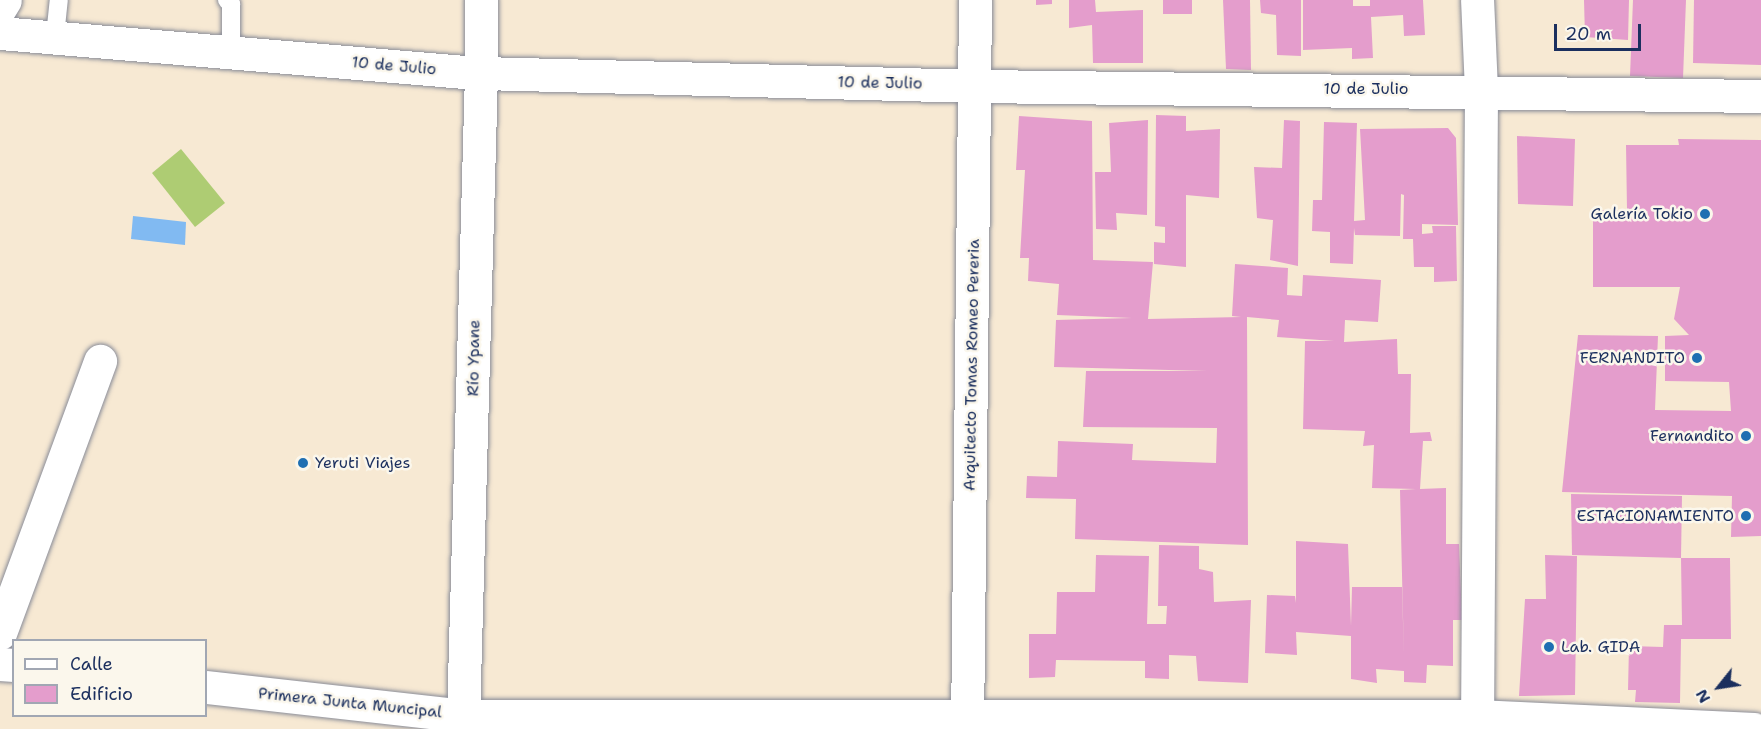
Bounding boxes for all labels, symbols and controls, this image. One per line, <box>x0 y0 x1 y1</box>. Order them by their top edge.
scale bar <box>1557 12 1644 50</box>
text: 20 m <box>1565 22 1611 46</box>
street label: 10 de Julio <box>351 53 437 79</box>
street label: 10 de Julio <box>837 73 923 93</box>
street label: 10 de Julio <box>1324 79 1408 99</box>
place label: Galería Tokio <box>1591 204 1693 224</box>
marker: Galería Tokio <box>1698 207 1712 221</box>
street label: Arquitecto Tomas Romeo Pereria <box>960 239 984 491</box>
street label: Río Ypane <box>464 320 484 396</box>
place label: FERNANDITO <box>1580 348 1685 368</box>
marker: FERNANDITO <box>1690 351 1704 365</box>
place label: Fernandito <box>1650 426 1734 446</box>
marker: Fernandito <box>1739 429 1753 443</box>
place label: Yeruti Viajes <box>315 453 411 473</box>
marker: Yeruti Viajes <box>296 456 310 470</box>
place label: ESTACIONAMIENTO <box>1576 506 1734 526</box>
marker: ESTACIONAMIENTO <box>1739 509 1753 523</box>
place label: Lab. GIDA <box>1561 637 1640 657</box>
legend <box>12 639 207 717</box>
marker: Lab. GIDA <box>1542 640 1556 654</box>
text: Calle <box>70 652 113 676</box>
north arrow <box>1689 657 1749 717</box>
text: Edificio <box>70 682 133 706</box>
street label: Primera Junta Muncipal <box>257 684 443 722</box>
text: N <box>1691 686 1715 707</box>

